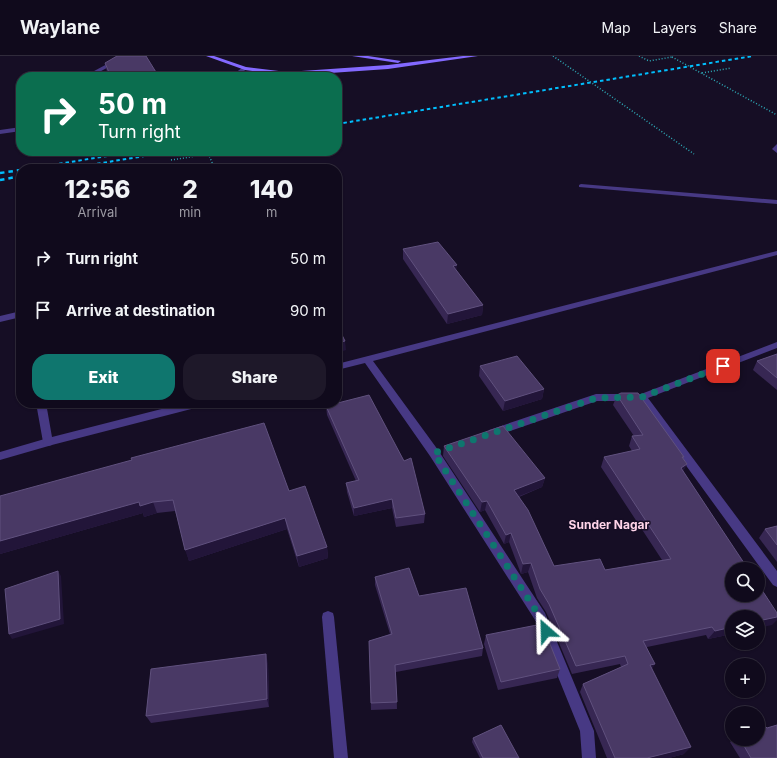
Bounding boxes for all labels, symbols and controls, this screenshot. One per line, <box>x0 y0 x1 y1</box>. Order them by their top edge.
text: Waylane <box>20 16 100 39</box>
text: Map <box>602 19 631 36</box>
text: Layers <box>653 19 697 36</box>
text: Share <box>719 19 757 36</box>
text: 50 m <box>98 87 167 121</box>
icon: right <box>32 88 84 140</box>
text: Turn right <box>98 121 181 142</box>
text: 12:56 <box>65 175 130 204</box>
text: 2 <box>182 175 198 204</box>
text: 140 <box>250 175 293 204</box>
text: Arrival <box>77 204 117 220</box>
text: min <box>179 204 201 220</box>
text: m <box>266 204 277 220</box>
icon: right <box>32 247 54 269</box>
text: Turn right <box>66 249 138 268</box>
text: 50 m <box>290 249 326 268</box>
icon: arrive <box>32 299 54 321</box>
text: Arrive at destination <box>66 301 215 320</box>
text: 90 m <box>290 301 326 320</box>
pin <box>706 349 740 383</box>
button: Exit <box>32 354 175 400</box>
button: Share <box>183 354 326 400</box>
icon: arrive <box>712 355 734 377</box>
district label: Sunder Nagar <box>569 517 650 532</box>
map controls <box>725 562 765 746</box>
button: search <box>725 562 765 602</box>
position arrow <box>525 610 567 652</box>
button: layers <box>725 610 765 650</box>
button: + <box>725 658 765 698</box>
button: − <box>725 706 765 746</box>

